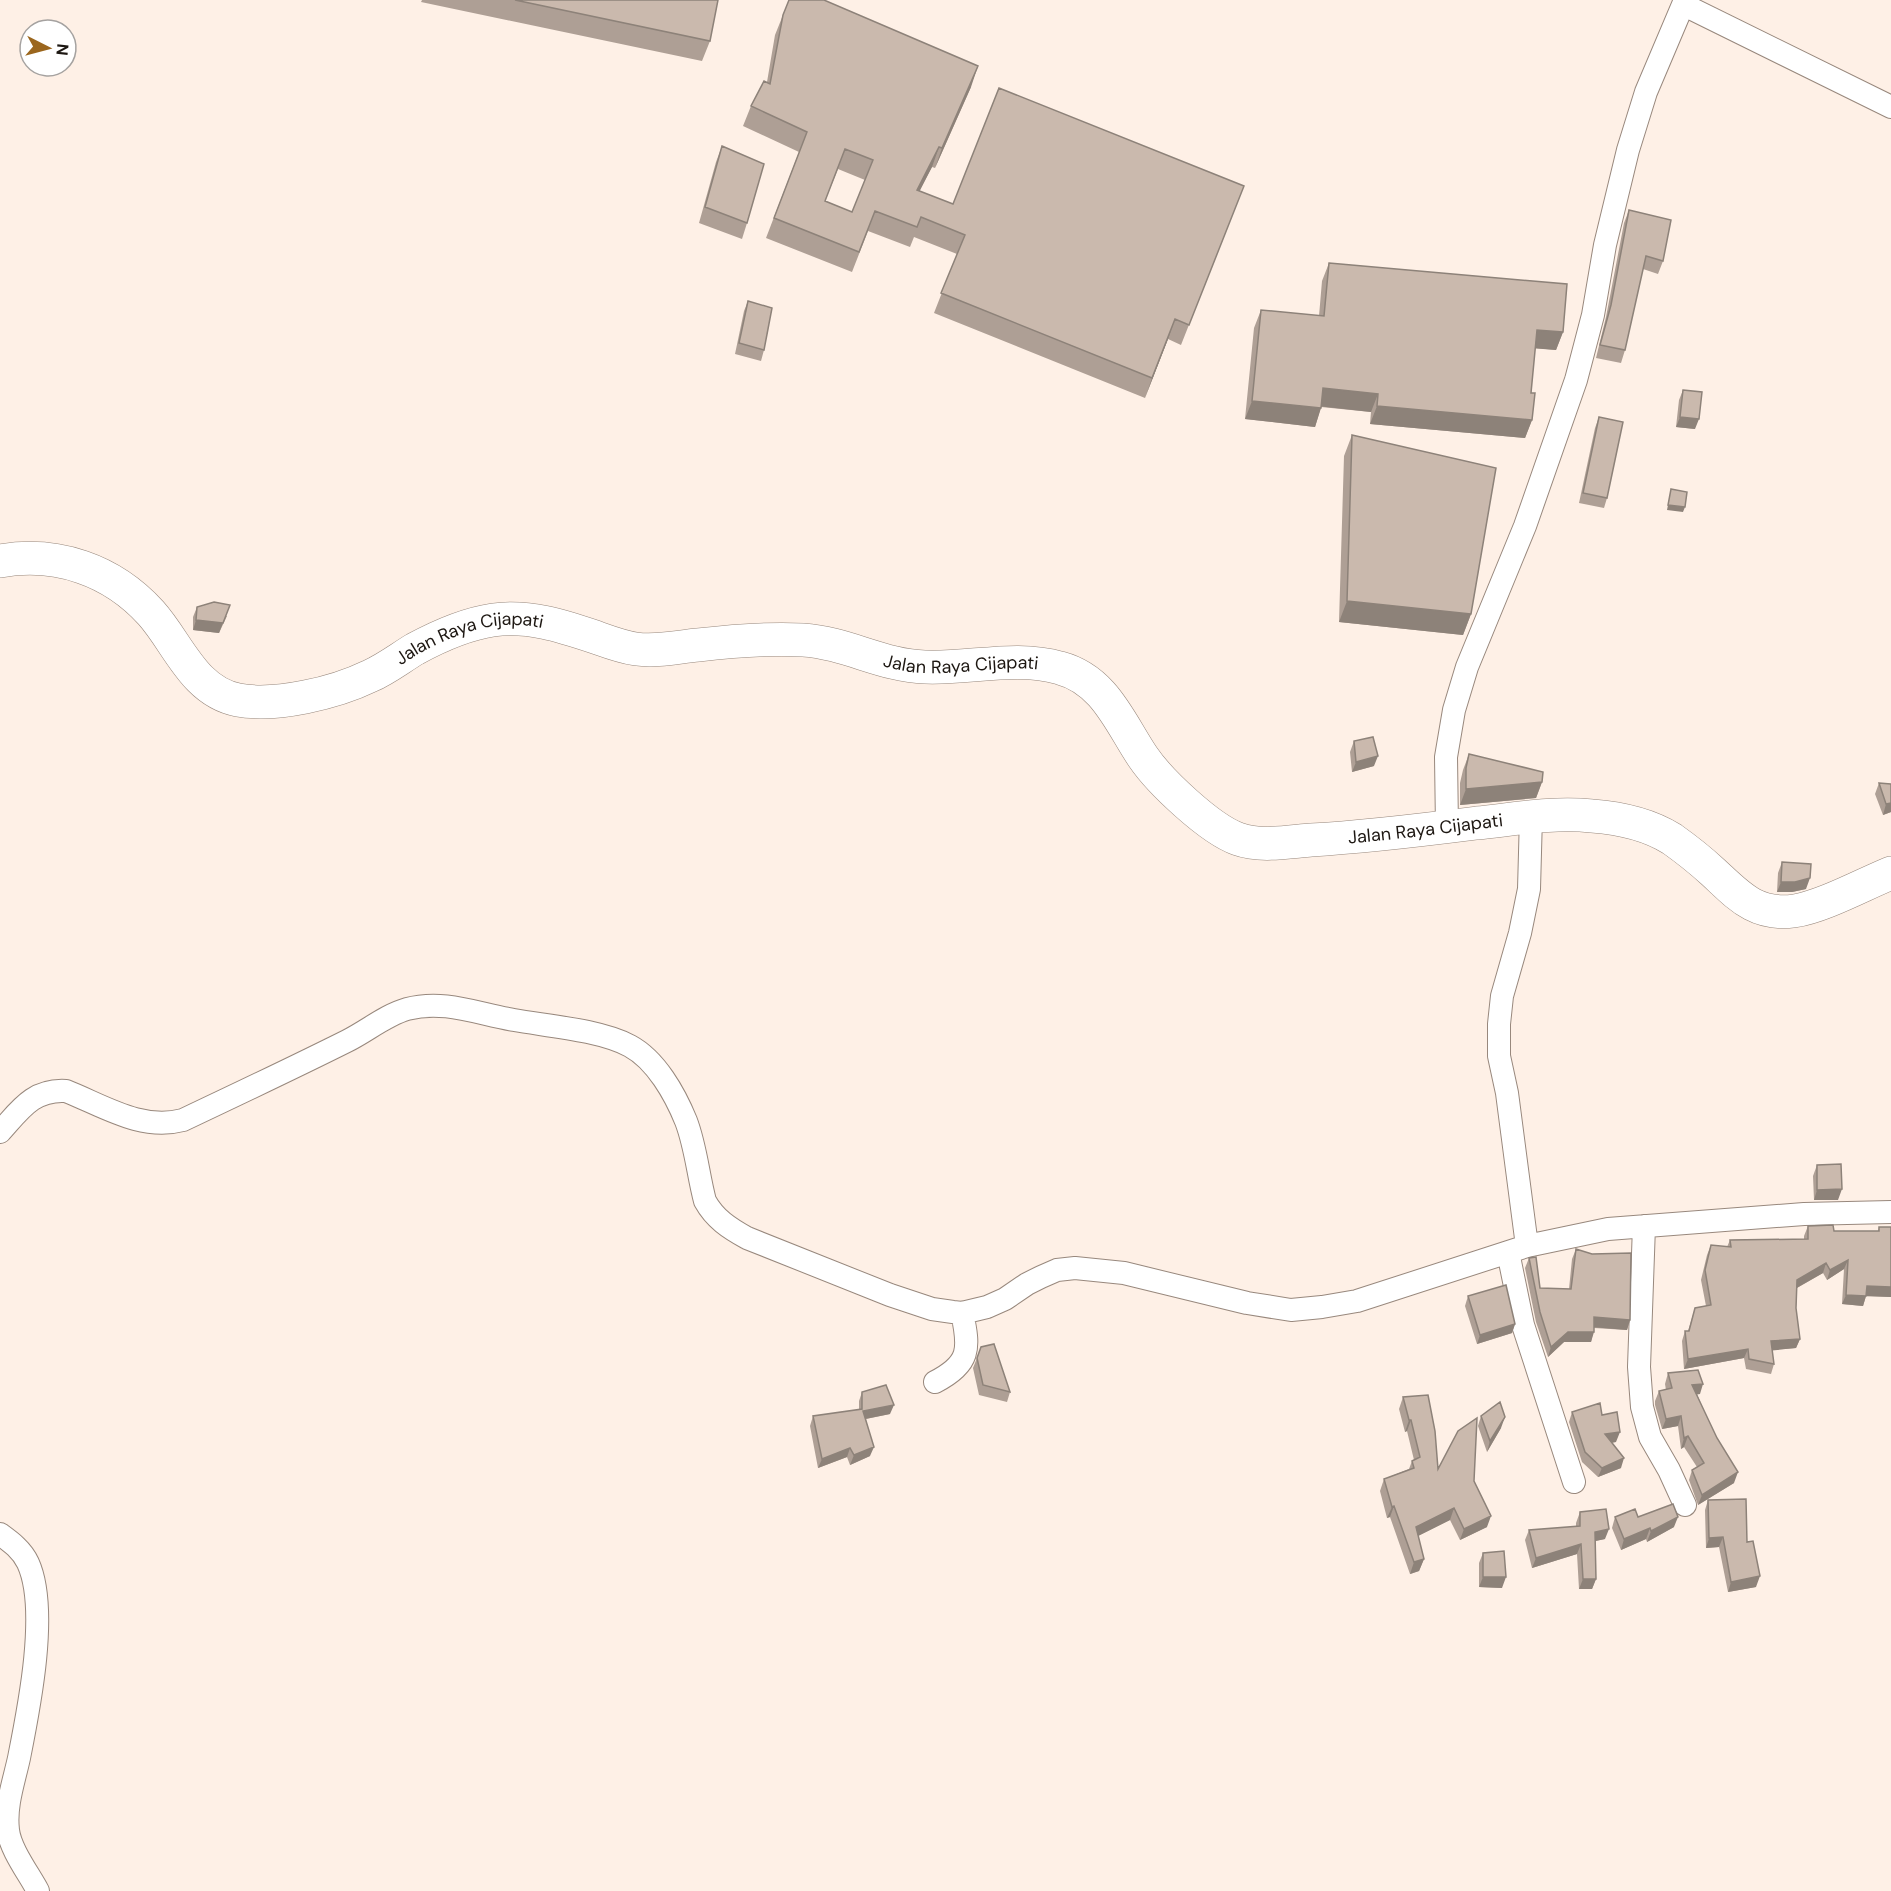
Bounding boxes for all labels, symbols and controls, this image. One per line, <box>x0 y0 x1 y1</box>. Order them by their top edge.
north arrow <box>18 18 78 78</box>
text: N <box>51 43 73 56</box>
street label: Jalan Raya Cijapati <box>391 607 546 670</box>
street label: Jalan Raya Cijapati <box>881 648 1040 679</box>
street label: Jalan Raya Cijapati <box>1347 808 1504 849</box>

